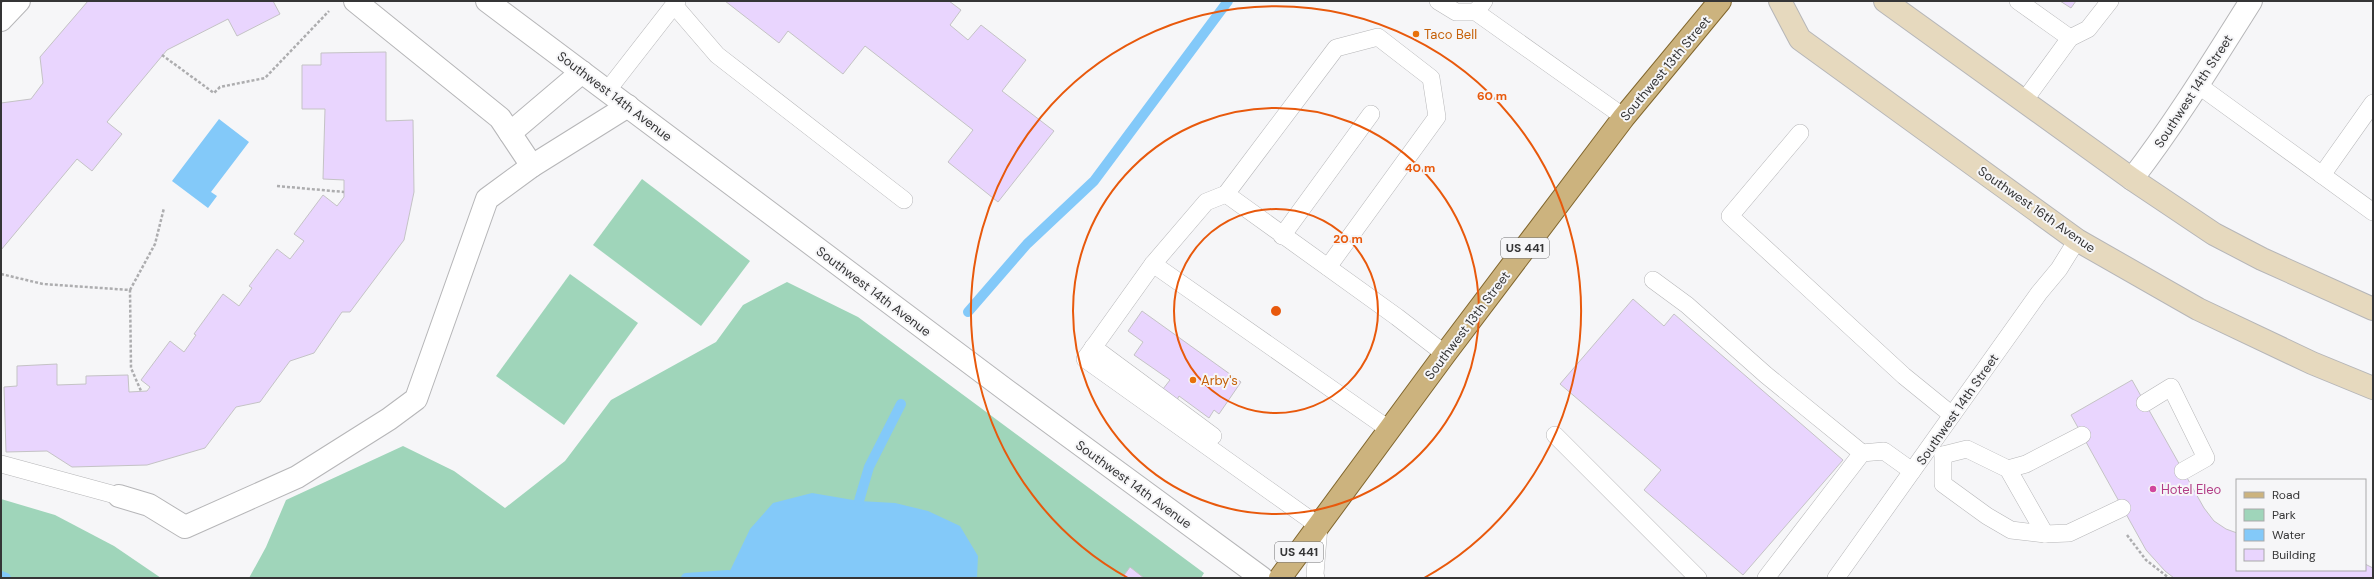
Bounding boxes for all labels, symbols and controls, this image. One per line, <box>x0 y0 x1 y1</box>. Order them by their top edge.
street label: Southwest 13th Street <box>1617 12 1714 124</box>
place label: Taco Bell <box>1424 26 1477 43</box>
marker: Taco Bell <box>1411 29 1421 39</box>
street label: Southwest 14th Street <box>2150 31 2236 151</box>
street label: Southwest 14th Avenue <box>554 48 675 145</box>
text: 60 m <box>1477 88 1507 104</box>
text: 40 m <box>1405 160 1435 176</box>
street label: Southwest 16th Avenue <box>1975 162 2099 256</box>
text: 20 m <box>1333 231 1363 247</box>
road number: US 441 <box>1501 238 1549 258</box>
street label: Southwest 14th Avenue <box>813 243 934 340</box>
street label: Southwest 13th Street <box>1421 268 1514 383</box>
centre of rings <box>1269 304 1283 318</box>
street label: Southwest 14th Street <box>1913 350 2002 468</box>
place label: Arby's <box>1201 372 1238 389</box>
marker: Arby's <box>1188 375 1198 385</box>
street label: Southwest 14th Avenue <box>1072 437 1195 532</box>
legend <box>2236 479 2366 571</box>
place label: Hotel Eleo <box>2161 481 2222 498</box>
marker: Hotel Eleo <box>2148 484 2158 494</box>
text: Road <box>2272 487 2300 503</box>
text: Park <box>2272 507 2296 523</box>
text: Water <box>2272 527 2306 543</box>
road number: US 441 <box>1275 542 1323 562</box>
text: Building <box>2272 547 2316 563</box>

